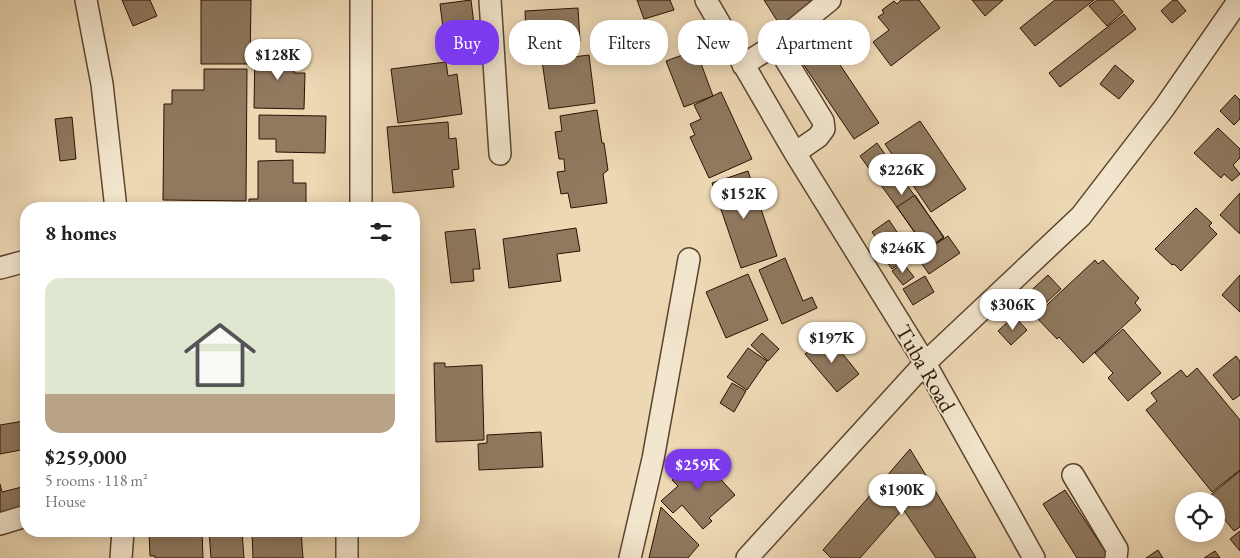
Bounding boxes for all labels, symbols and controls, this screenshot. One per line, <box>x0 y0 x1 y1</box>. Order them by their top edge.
chip: Buy <box>435 20 499 65</box>
chip: Rent <box>509 20 580 65</box>
chip: Filters <box>590 20 668 65</box>
chip: New <box>678 20 748 65</box>
chip: Apartment <box>758 20 870 65</box>
pin: $128K <box>243 38 313 81</box>
text: $128K <box>256 44 300 65</box>
pin: $226K <box>867 154 937 196</box>
text: $226K <box>880 159 924 180</box>
pin: $152K <box>709 178 779 220</box>
text: $152K <box>722 183 766 204</box>
icon: filters <box>367 218 395 246</box>
text: 8 homes <box>45 219 117 246</box>
pin: $246K <box>868 232 938 274</box>
text: $246K <box>881 237 925 258</box>
pin: $306K <box>978 288 1048 331</box>
text: $306K <box>991 294 1035 315</box>
icon: home <box>175 310 265 400</box>
street label: Tuba Road <box>889 319 963 418</box>
pin: $197K <box>797 322 867 364</box>
text: $197K <box>810 327 854 348</box>
text: $259,000 <box>45 443 127 470</box>
pin: $259K <box>663 448 733 491</box>
text: $259K <box>676 454 720 475</box>
text: 5 rooms · 118 m² <box>45 470 148 491</box>
pin: $190K <box>867 474 937 516</box>
text: $190K <box>880 479 924 500</box>
text: House <box>45 491 86 512</box>
map controls <box>1175 492 1225 542</box>
button: locate <box>1175 492 1225 542</box>

